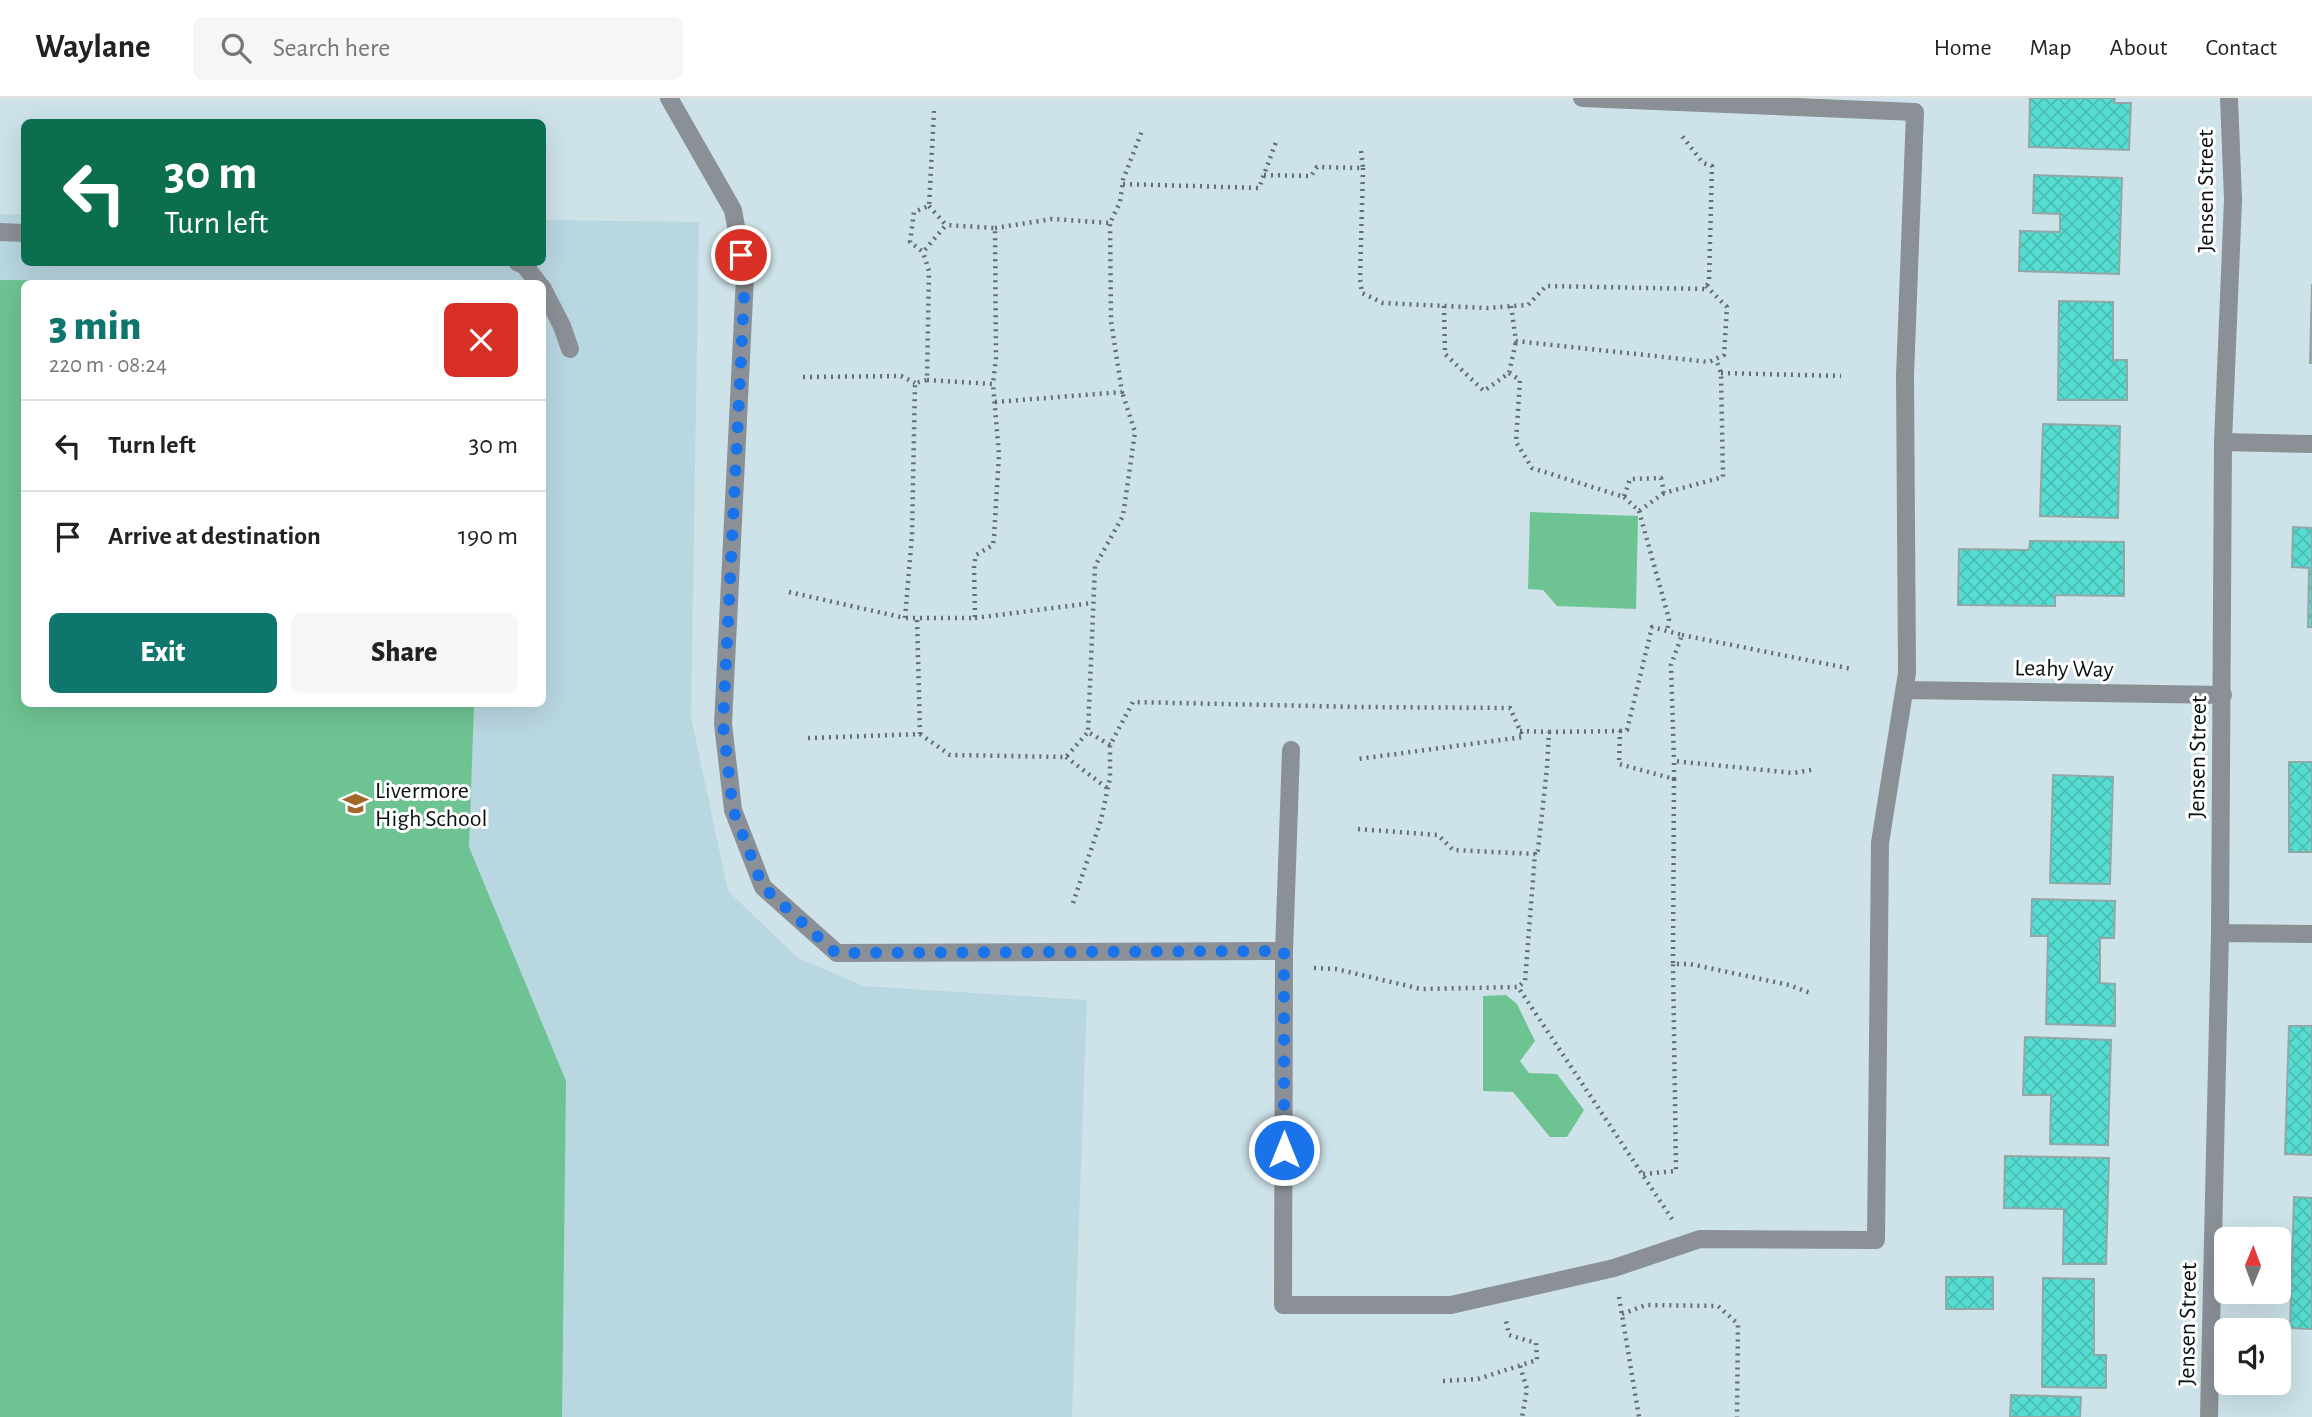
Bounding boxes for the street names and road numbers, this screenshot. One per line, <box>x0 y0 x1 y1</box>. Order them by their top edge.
street label: Jensen Street <box>2194 129 2218 253</box>
street label: Leahy Way <box>2014 656 2114 682</box>
street label: Jensen Street <box>2185 695 2211 819</box>
street label: Jensen Street <box>2175 1262 2201 1386</box>

